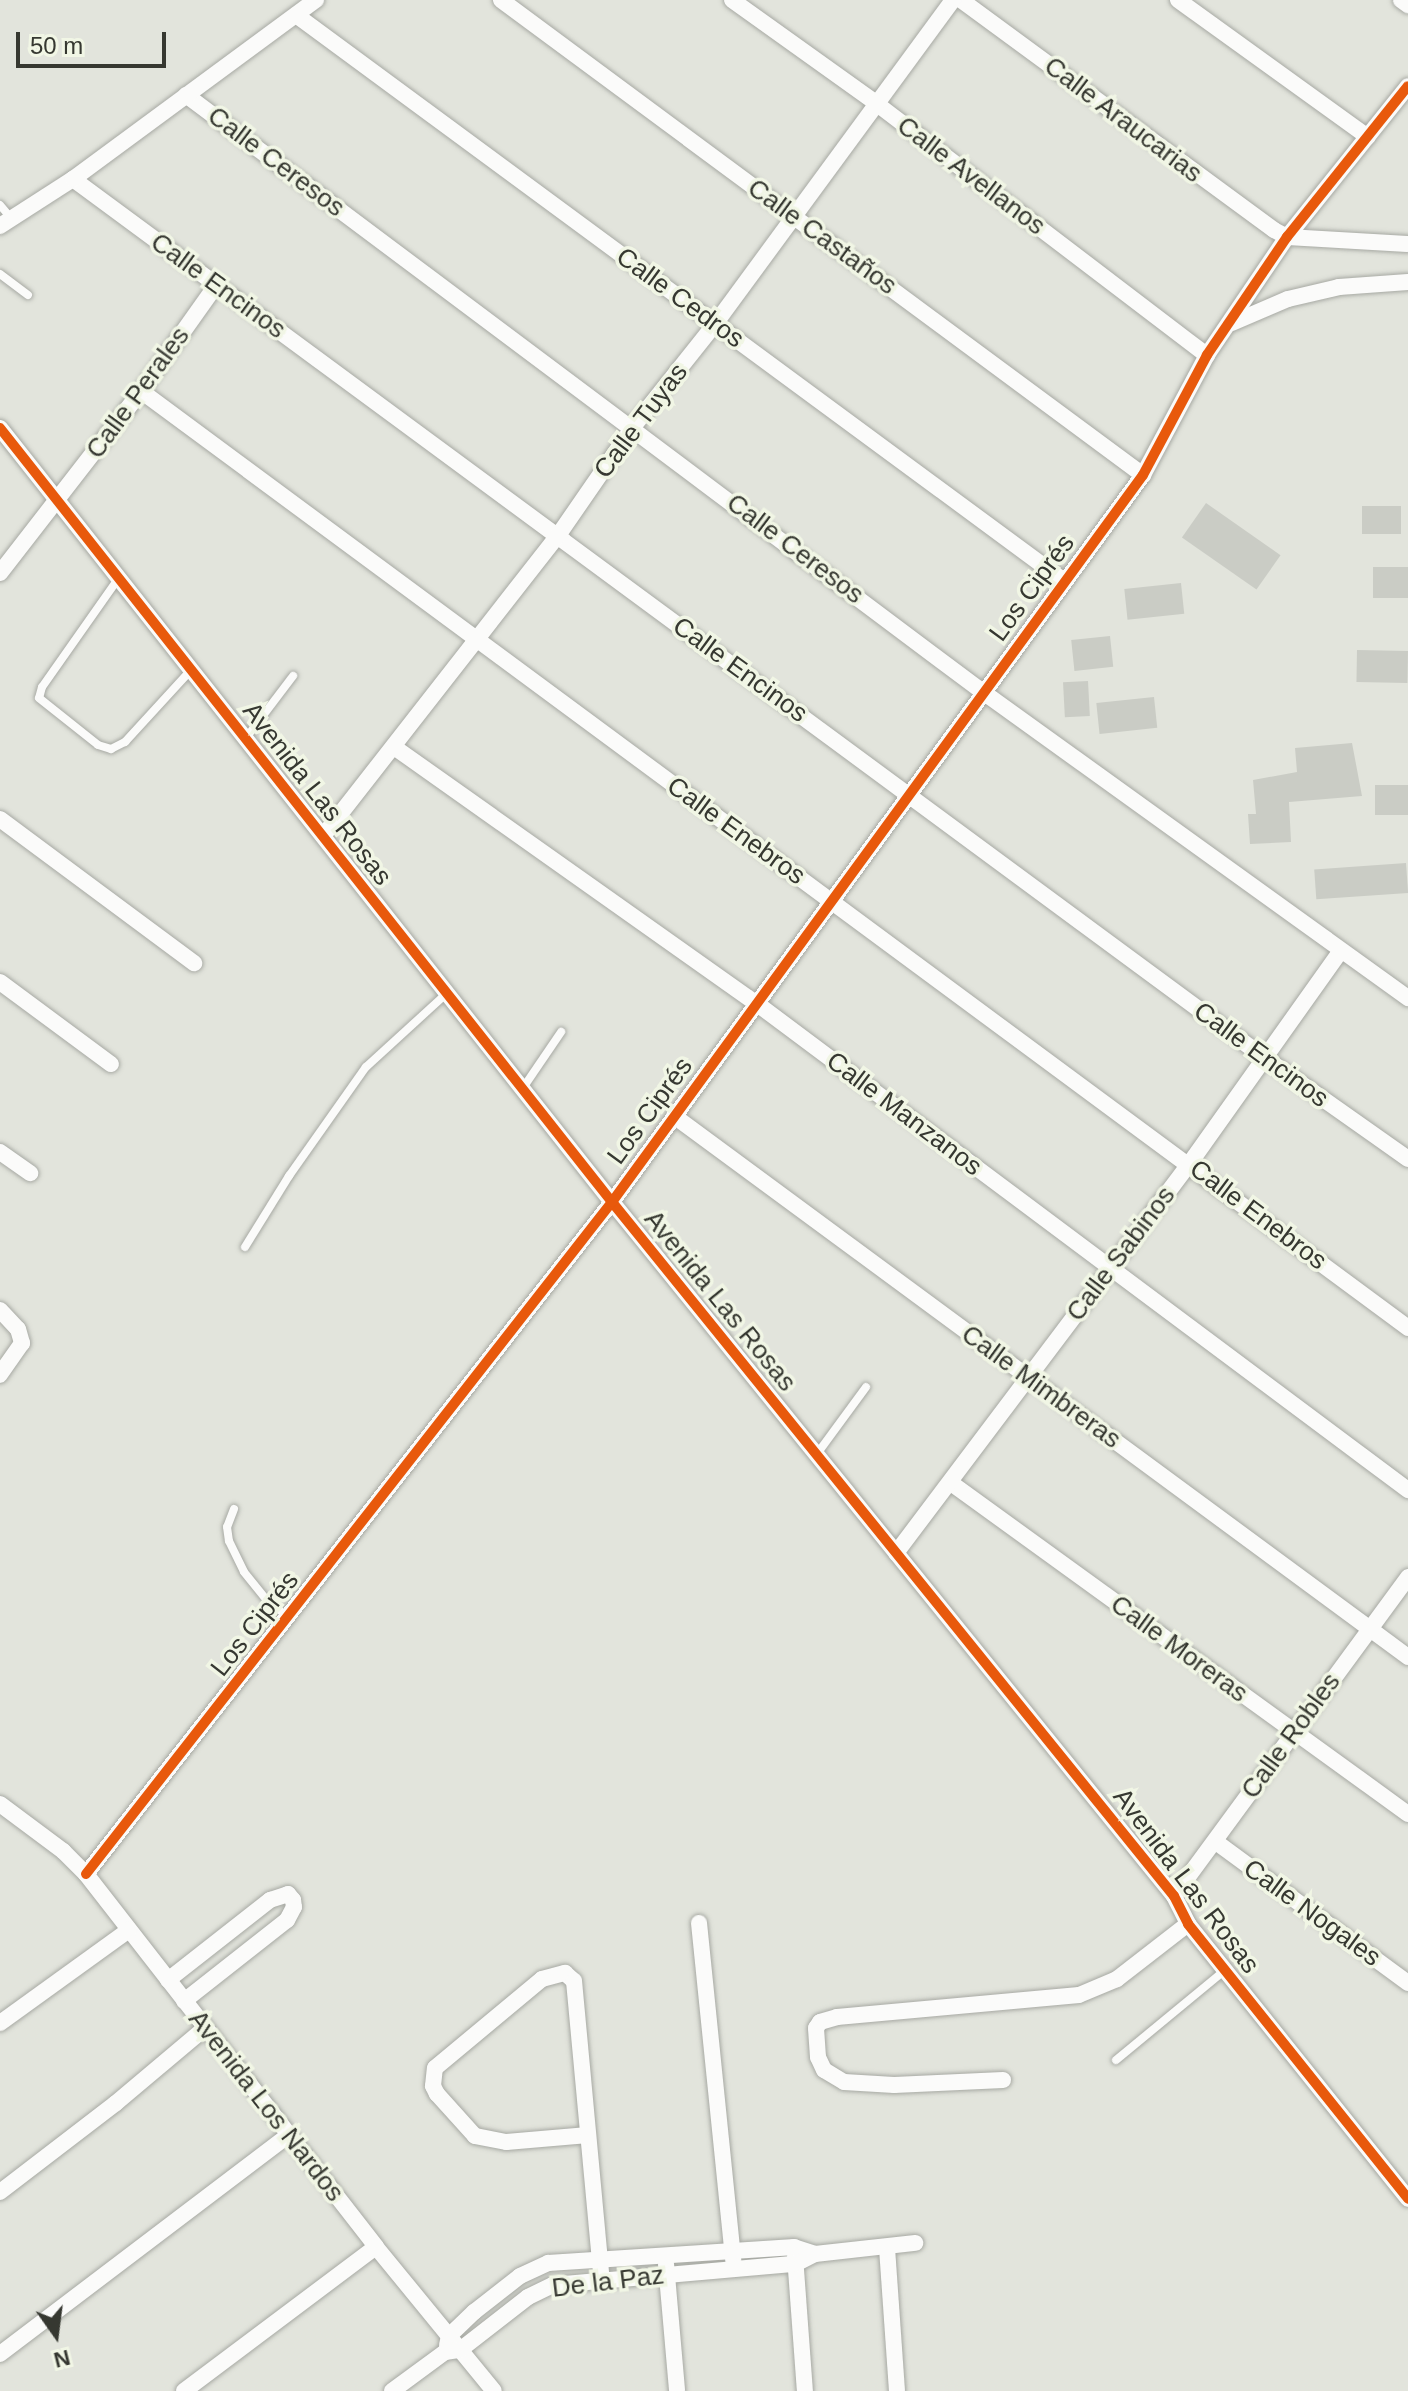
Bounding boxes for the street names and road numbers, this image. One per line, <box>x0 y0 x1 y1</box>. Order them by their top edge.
street label: Calle Araucarias <box>1037 50 1209 190</box>
street label: Calle Ceresos <box>201 100 351 224</box>
street label: Calle Avellanos <box>890 110 1052 242</box>
street label: Calle Castaños <box>742 173 902 301</box>
street label: Calle Encinos <box>145 227 291 345</box>
street label: Calle Cedros <box>610 241 750 355</box>
street label: Calle Perales <box>80 321 196 465</box>
street label: Calle Tuyas <box>588 357 694 485</box>
street label: Calle Ceresos <box>720 487 870 611</box>
street label: Los Ciprés <box>983 529 1081 647</box>
street label: Calle Encinos <box>667 611 813 729</box>
street label: Avenida Las Rosas <box>236 696 398 892</box>
street label: Calle Enebros <box>661 770 811 892</box>
street label: Calle Encinos <box>1188 996 1334 1114</box>
street label: Calle Manzanos <box>820 1045 988 1183</box>
street label: Los Ciprés <box>601 1052 699 1170</box>
street label: Calle Enebros <box>1183 1153 1333 1277</box>
street label: Calle Sabinos <box>1060 1181 1182 1327</box>
street label: Avenida Las Rosas <box>638 1204 802 1398</box>
street label: Calle Mimbreras <box>955 1319 1127 1455</box>
street label: Los Ciprés <box>204 1565 306 1683</box>
street label: Calle Moreras <box>1104 1589 1254 1709</box>
street label: Calle Robles <box>1235 1667 1347 1805</box>
street label: Avenida Las Rosas <box>1106 1782 1266 1980</box>
street label: Calle Nogales <box>1237 1853 1387 1973</box>
street label: Avenida Los Nardos <box>182 2004 350 2208</box>
street label: De la Paz <box>550 2260 666 2304</box>

